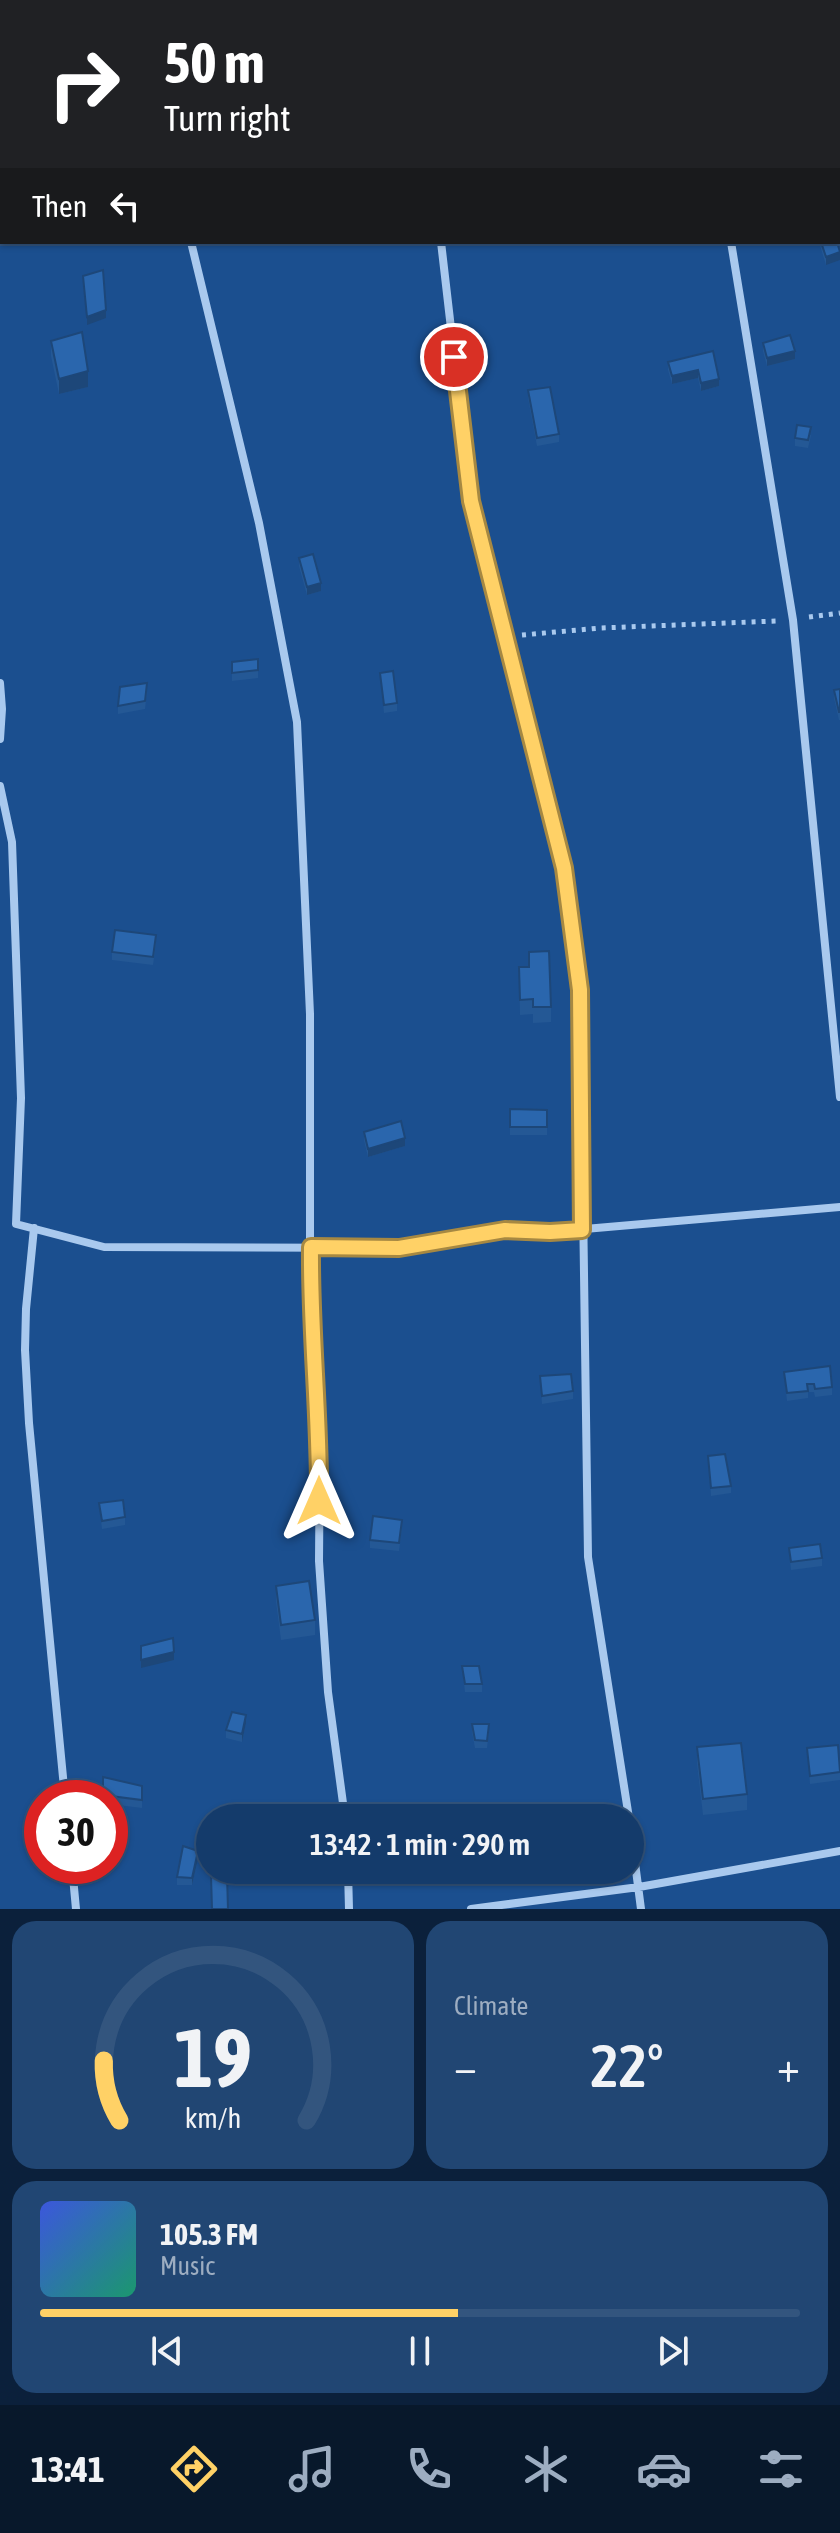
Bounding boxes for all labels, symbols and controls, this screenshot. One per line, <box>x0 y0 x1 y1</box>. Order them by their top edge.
text: 50 m <box>164 31 265 95</box>
icon: right <box>32 32 136 136</box>
text: Turn right <box>164 97 291 139</box>
icon: left <box>103 184 147 228</box>
text: Then <box>32 189 87 223</box>
pin <box>420 323 488 391</box>
icon: arrive <box>432 335 476 379</box>
position arrow <box>277 1459 361 1543</box>
speed limit sign: 30 <box>24 1780 128 1884</box>
text: 13:42 · 1 min · 290 m <box>310 1827 530 1861</box>
text: Climate <box>454 1991 528 2021</box>
text: 19 <box>174 2009 252 2105</box>
text: 22° <box>591 2031 663 2100</box>
text: − <box>454 2041 477 2091</box>
text: + <box>777 2041 800 2091</box>
text: km/h <box>185 2101 241 2134</box>
text: 105.3 FM <box>160 2217 258 2251</box>
text: Music <box>160 2251 215 2281</box>
icon: previous <box>145 2329 189 2373</box>
icon: pause <box>398 2329 442 2373</box>
icon: next <box>651 2329 695 2373</box>
icon: directions <box>166 2441 222 2497</box>
icon: music <box>284 2441 340 2497</box>
icon: phone <box>401 2441 457 2497</box>
icon: climate <box>518 2441 574 2497</box>
icon: car <box>636 2441 692 2497</box>
icon: filters <box>753 2441 809 2497</box>
text: 13:41 <box>31 2448 105 2490</box>

